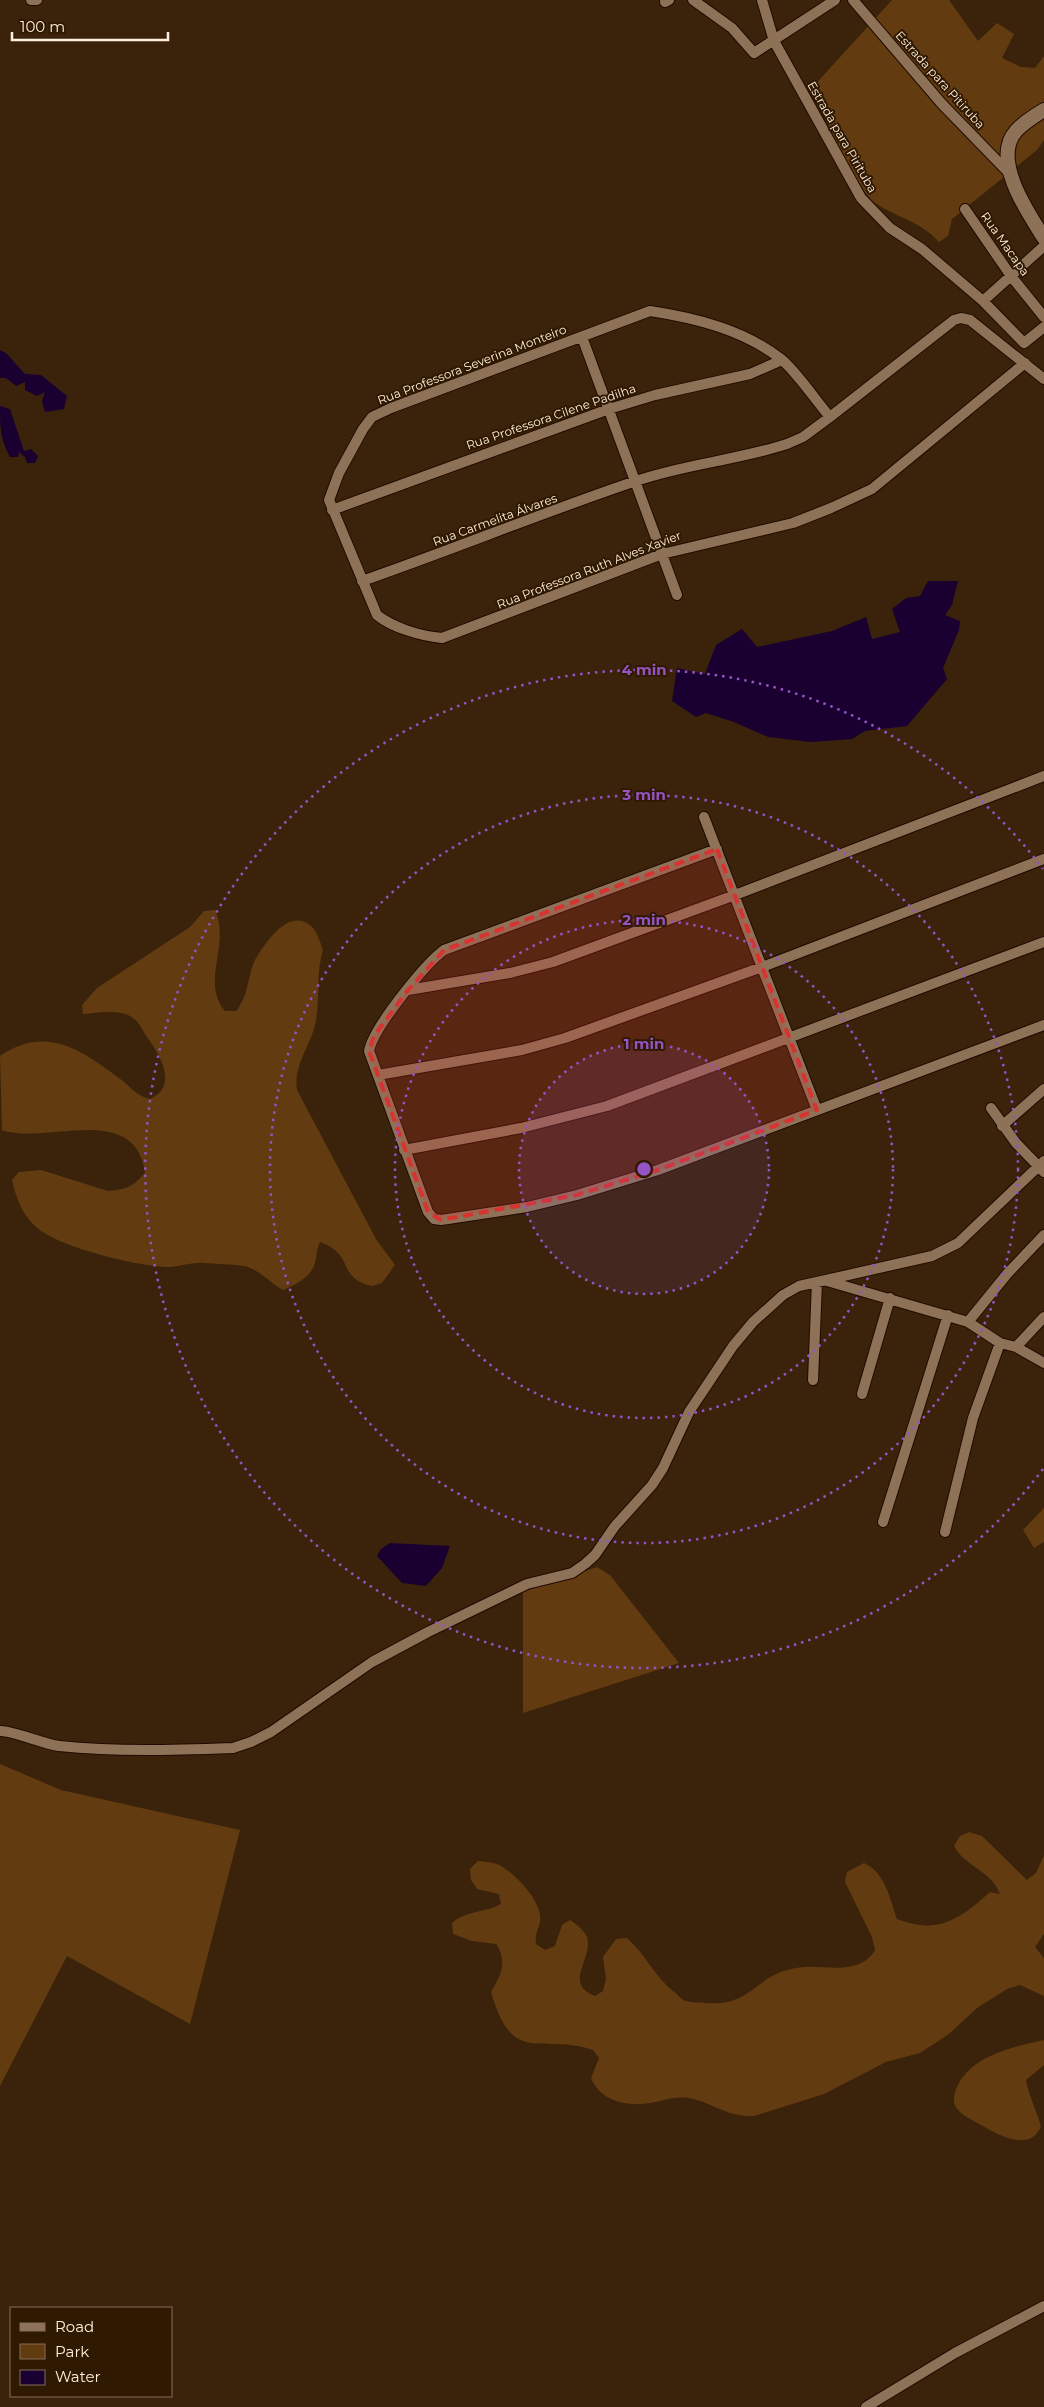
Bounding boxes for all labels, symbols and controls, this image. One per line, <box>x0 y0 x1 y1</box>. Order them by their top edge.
scale bar <box>12 10 169 42</box>
text: 100 m <box>20 17 65 36</box>
street label: Estrada para Pitiruba <box>893 28 988 132</box>
street label: Estrada para Pirituba <box>804 78 880 195</box>
street label: Rua Macapa <box>978 209 1033 279</box>
street label: Rua Professora Severina Monteiro <box>375 321 568 408</box>
street label: Rua Professora Cilene Padilha <box>464 380 638 453</box>
street label: Rua Carmelita Álvares <box>431 490 559 549</box>
street label: Rua Professora Ruth Alves Xavier <box>495 527 683 612</box>
text: 4 min <box>621 660 667 679</box>
text: 3 min <box>621 785 666 804</box>
text: 2 min <box>622 910 666 929</box>
text: 1 min <box>624 1034 664 1053</box>
centre of rings <box>635 1160 653 1178</box>
legend <box>10 2307 172 2397</box>
text: Road <box>55 2317 94 2336</box>
text: Park <box>55 2342 89 2361</box>
text: Water <box>55 2367 101 2386</box>

